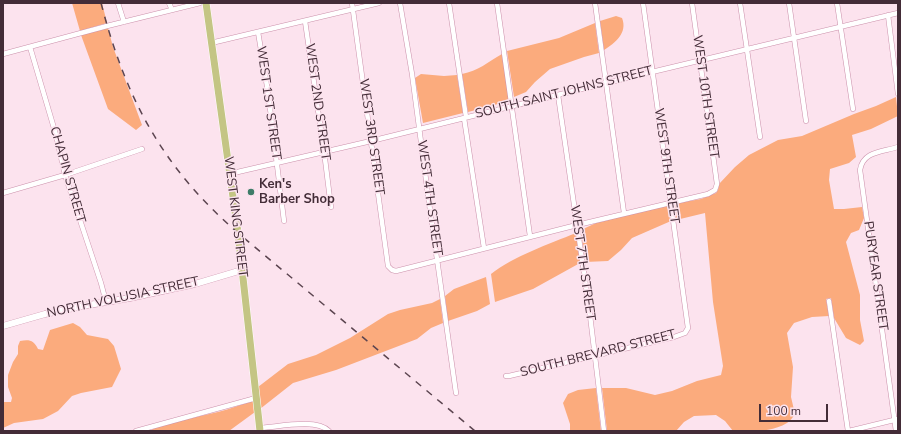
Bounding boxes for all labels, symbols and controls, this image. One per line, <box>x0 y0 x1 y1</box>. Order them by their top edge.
street label: WEST 10TH STREET <box>689 34 721 160</box>
street label: WEST 2ND STREET <box>301 42 333 162</box>
street label: WEST 1ST STREET <box>252 45 284 161</box>
street label: SOUTH SAINT JOHNS STREET <box>474 63 654 123</box>
street label: WEST 3RD STREET <box>355 78 387 196</box>
street label: WEST 9TH STREET <box>650 107 682 225</box>
street label: CHAPIN STREET <box>46 125 88 225</box>
street label: WEST 4TH STREET <box>413 139 445 257</box>
street label: WEST KING STREET <box>220 156 250 278</box>
place label: Ken's Barber Shop <box>259 177 335 208</box>
marker: Ken's Barber Shop <box>246 187 256 197</box>
street label: WEST 7TH STREET <box>566 204 598 322</box>
street label: PURYEAR STREET <box>860 220 890 332</box>
street label: NORTH VOLUSIA STREET <box>45 274 201 322</box>
street label: SOUTH BREVARD STREET <box>518 327 678 381</box>
scale bar <box>761 396 830 422</box>
text: 100 m <box>766 403 801 419</box>

